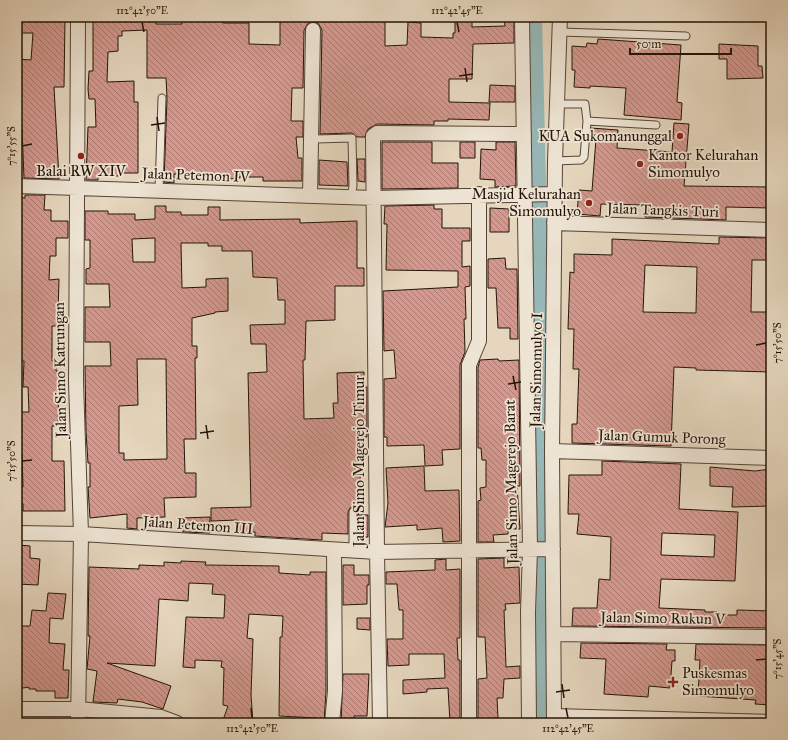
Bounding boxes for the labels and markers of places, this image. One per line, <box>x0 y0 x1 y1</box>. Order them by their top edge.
place label: KUA Sukomanunggal <box>538 127 673 145</box>
marker: KUA Sukomanunggal <box>675 131 685 141</box>
place label: Kantor Kelurahan Simomulyo <box>648 146 758 181</box>
marker: Balai RW XIV <box>76 151 86 161</box>
marker: Kantor Kelurahan Simomulyo <box>635 159 645 169</box>
place label: Balai RW XIV <box>36 162 127 180</box>
place label: Masjid Kelurahan Simomulyo <box>472 185 581 220</box>
marker: Masjid Kelurahan Simomulyo <box>584 198 594 208</box>
place label: Puskesmas Simomulyo <box>682 664 754 699</box>
marker: Puskesmas Simomulyo <box>667 676 679 688</box>

